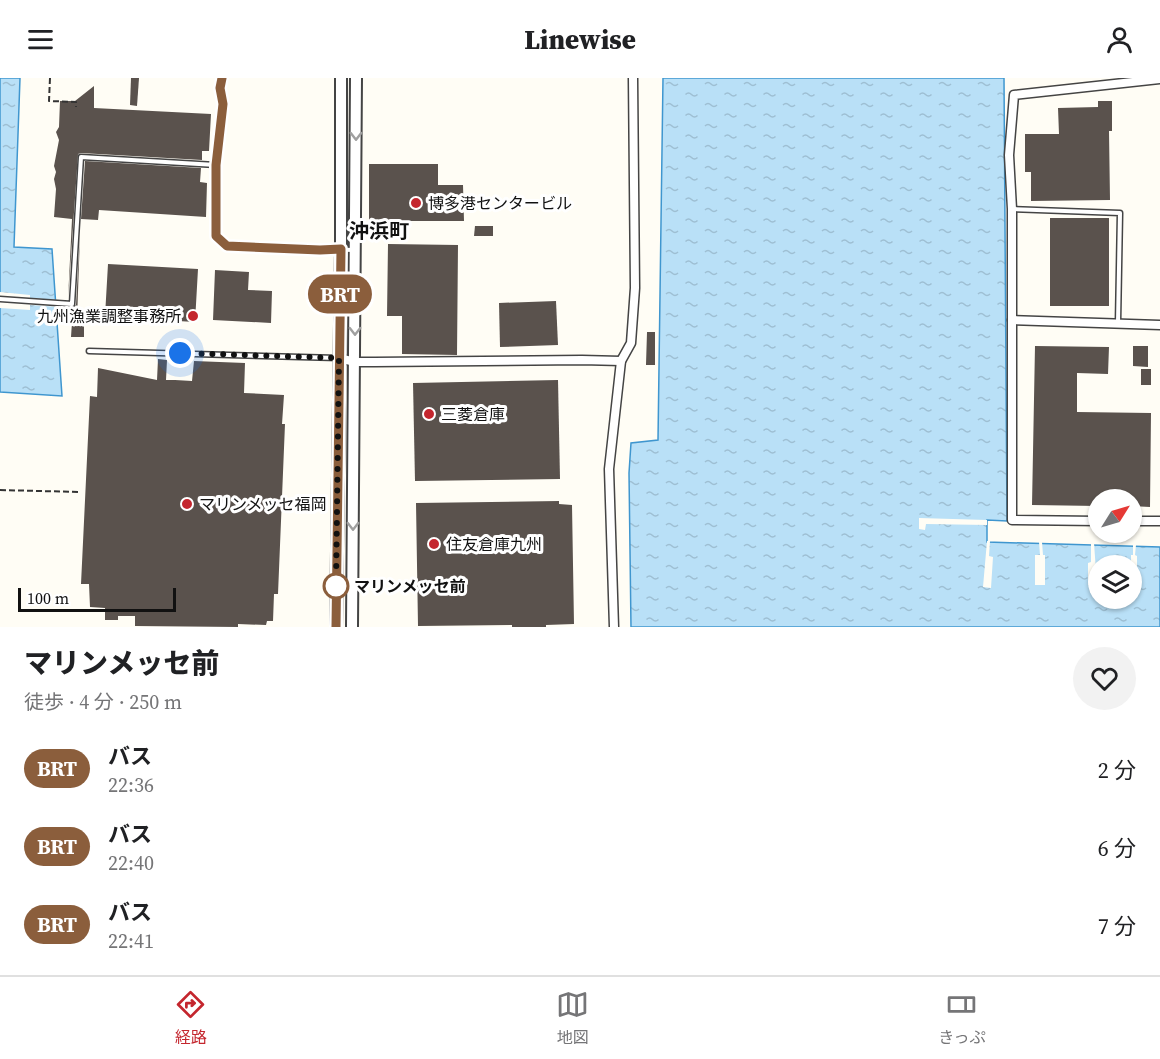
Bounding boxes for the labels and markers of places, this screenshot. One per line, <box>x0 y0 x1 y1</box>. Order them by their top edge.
place label: 博多港センタービル <box>428 192 572 214</box>
marker: 博多港センタービル <box>409 196 423 210</box>
place label: 九州漁業調整事務所 <box>37 305 181 327</box>
marker: 九州漁業調整事務所 <box>186 309 200 323</box>
place label: 三菱倉庫 <box>441 403 505 425</box>
marker: 三菱倉庫 <box>422 407 436 421</box>
place label: マリンメッセ福岡 <box>199 493 327 515</box>
marker: マリンメッセ福岡 <box>180 497 194 511</box>
place label: 住友倉庫九州 <box>446 533 542 555</box>
marker: 住友倉庫九州 <box>427 537 441 551</box>
marker: マリンメッセ前 <box>323 573 349 599</box>
place label: マリンメッセ前 <box>354 575 466 597</box>

